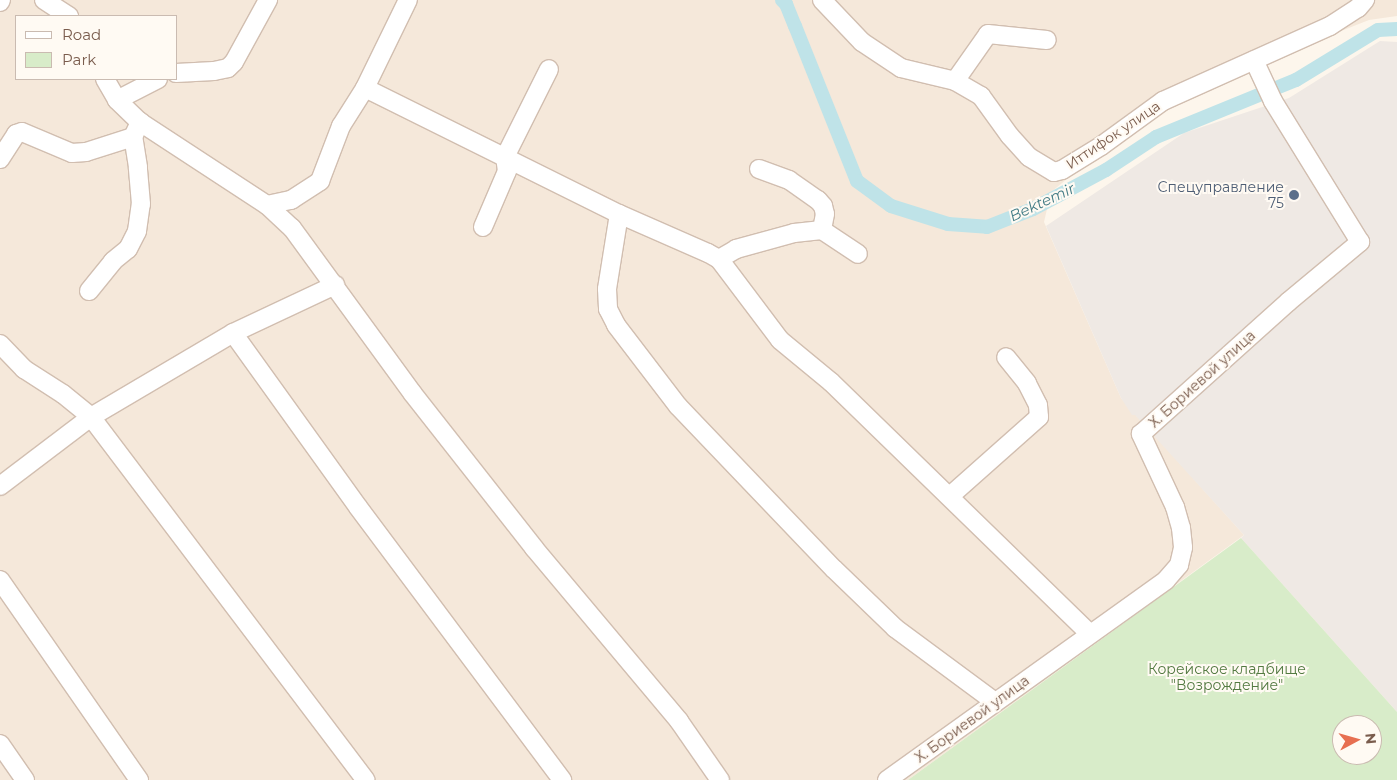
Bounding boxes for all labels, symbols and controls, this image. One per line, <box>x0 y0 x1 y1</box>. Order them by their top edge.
legend <box>15 15 178 80</box>
text: Road <box>62 25 101 44</box>
text: Park <box>62 50 96 69</box>
street label: Иттифок улица <box>1063 97 1163 173</box>
water label: Bektemir <box>1006 179 1078 225</box>
place label: Спецуправление 75 <box>1158 179 1284 212</box>
marker: Спецуправление 75 <box>1288 189 1300 201</box>
street label: Х. Бориевой улица <box>1145 327 1259 431</box>
park label: Корейское кладбище "Возрождение" <box>1148 661 1306 694</box>
street label: Х. Бориевой улица <box>912 672 1032 766</box>
north arrow <box>1332 715 1382 765</box>
text: N <box>1361 732 1380 745</box>

